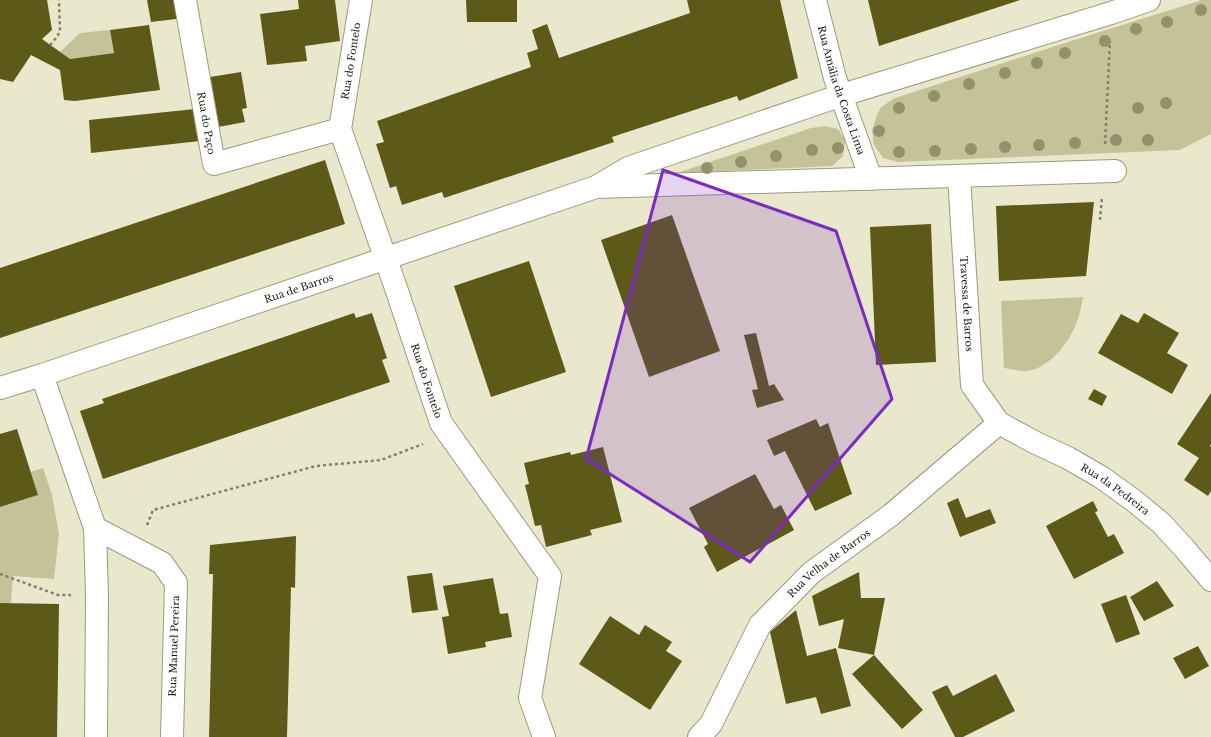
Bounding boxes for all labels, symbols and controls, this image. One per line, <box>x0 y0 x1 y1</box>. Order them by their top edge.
street label: Rua do Fontelo <box>338 21 364 101</box>
street label: Rua Amália da Costa Lima <box>815 24 868 157</box>
street label: Rua do Paço <box>195 91 219 156</box>
street label: Travessa de Barros <box>957 256 976 352</box>
street label: Rua de Barros <box>262 270 335 306</box>
street label: Rua do Fontelo <box>408 342 446 420</box>
street label: Rua da Pedreira <box>1079 460 1153 518</box>
street label: Rua Velha de Barros <box>784 526 873 600</box>
street label: Rua Manuel Pereira <box>166 595 182 697</box>

